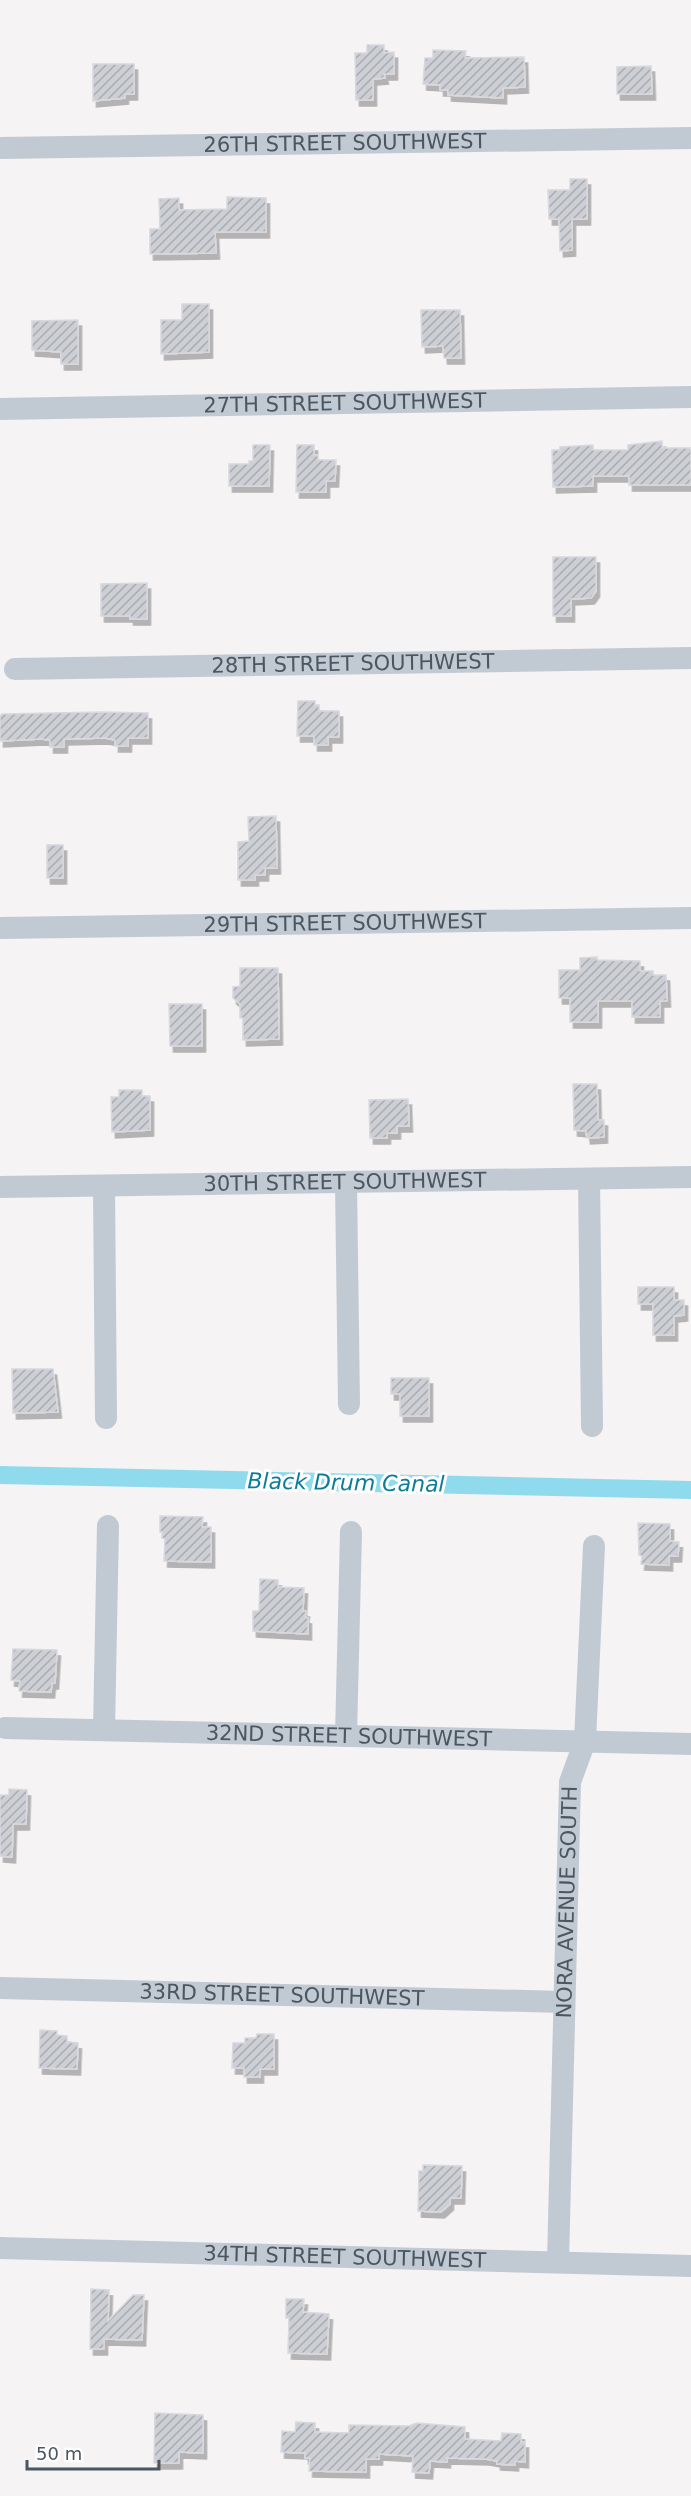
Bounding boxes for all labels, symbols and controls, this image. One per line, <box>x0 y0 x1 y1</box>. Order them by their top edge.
street label: 26TH STREET SOUTHWEST <box>203 129 487 157</box>
street label: 27TH STREET SOUTHWEST <box>203 389 487 417</box>
street label: 28TH STREET SOUTHWEST <box>211 649 495 678</box>
street label: 29TH STREET SOUTHWEST <box>203 909 487 937</box>
street label: 30TH STREET SOUTHWEST <box>203 1168 487 1196</box>
water label: Black Drum Canal <box>247 1468 445 1497</box>
street label: 32ND STREET SOUTHWEST <box>206 1721 492 1751</box>
street label: NORA AVENUE SOUTH <box>552 1786 582 2019</box>
street label: 33RD STREET SOUTHWEST <box>139 1979 425 2011</box>
street label: 34TH STREET SOUTHWEST <box>203 2241 487 2273</box>
scale bar <box>27 2433 159 2471</box>
text: 50 m <box>36 2443 82 2464</box>

